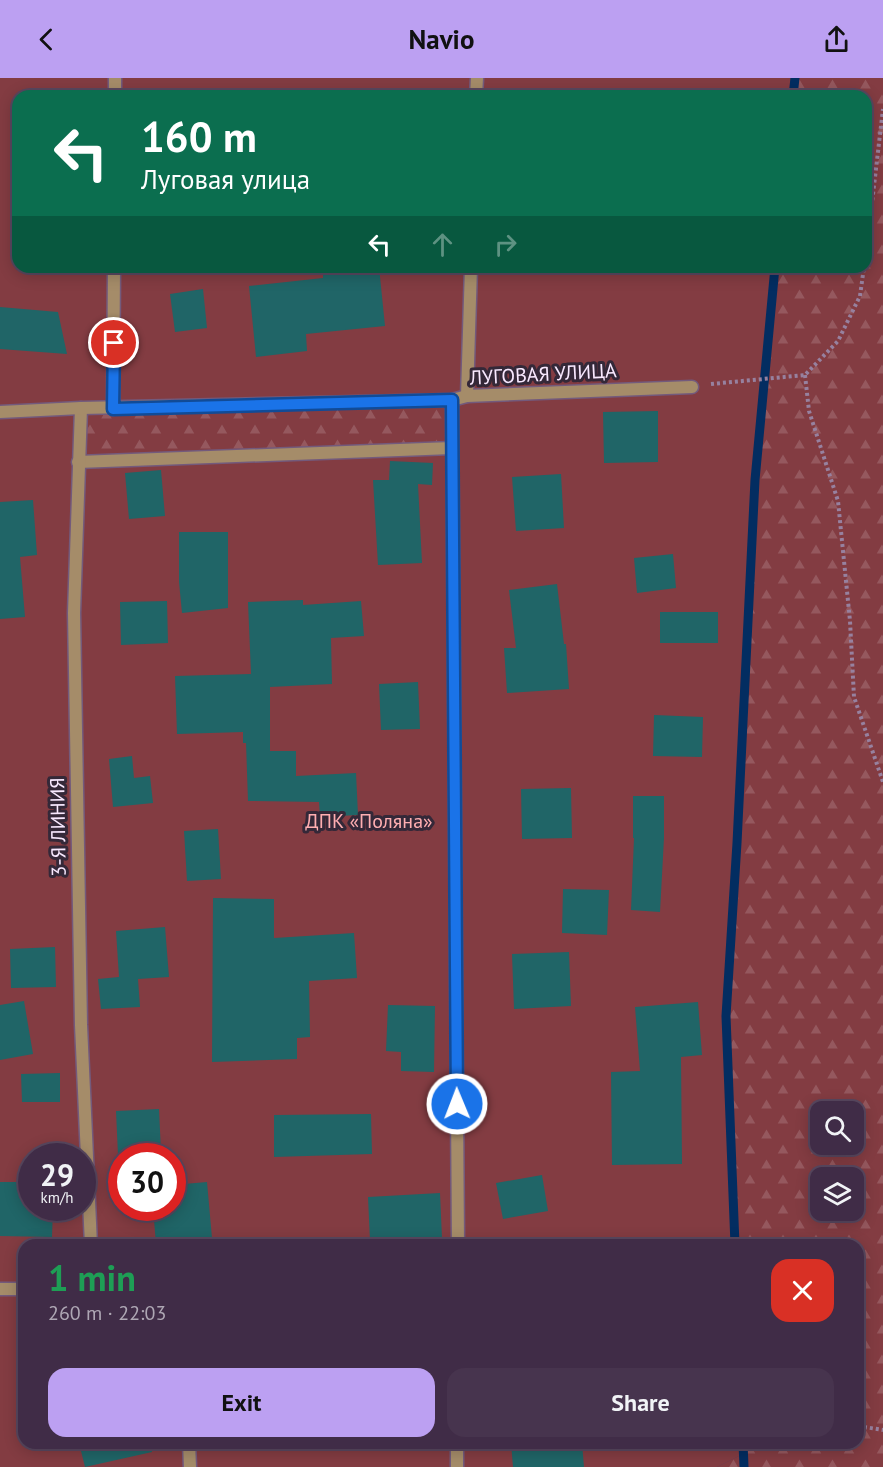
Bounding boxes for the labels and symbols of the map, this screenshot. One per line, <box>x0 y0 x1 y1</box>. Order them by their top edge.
pin <box>88 317 139 368</box>
street label: ЛУГОВАЯ УЛИЦА <box>468 357 617 391</box>
street label: 3-Я ЛИНИЯ <box>44 777 72 877</box>
park label: ДПК «Поляна» <box>305 808 433 834</box>
position arrow <box>425 1072 489 1136</box>
speed limit sign: 30 <box>108 1143 186 1221</box>

